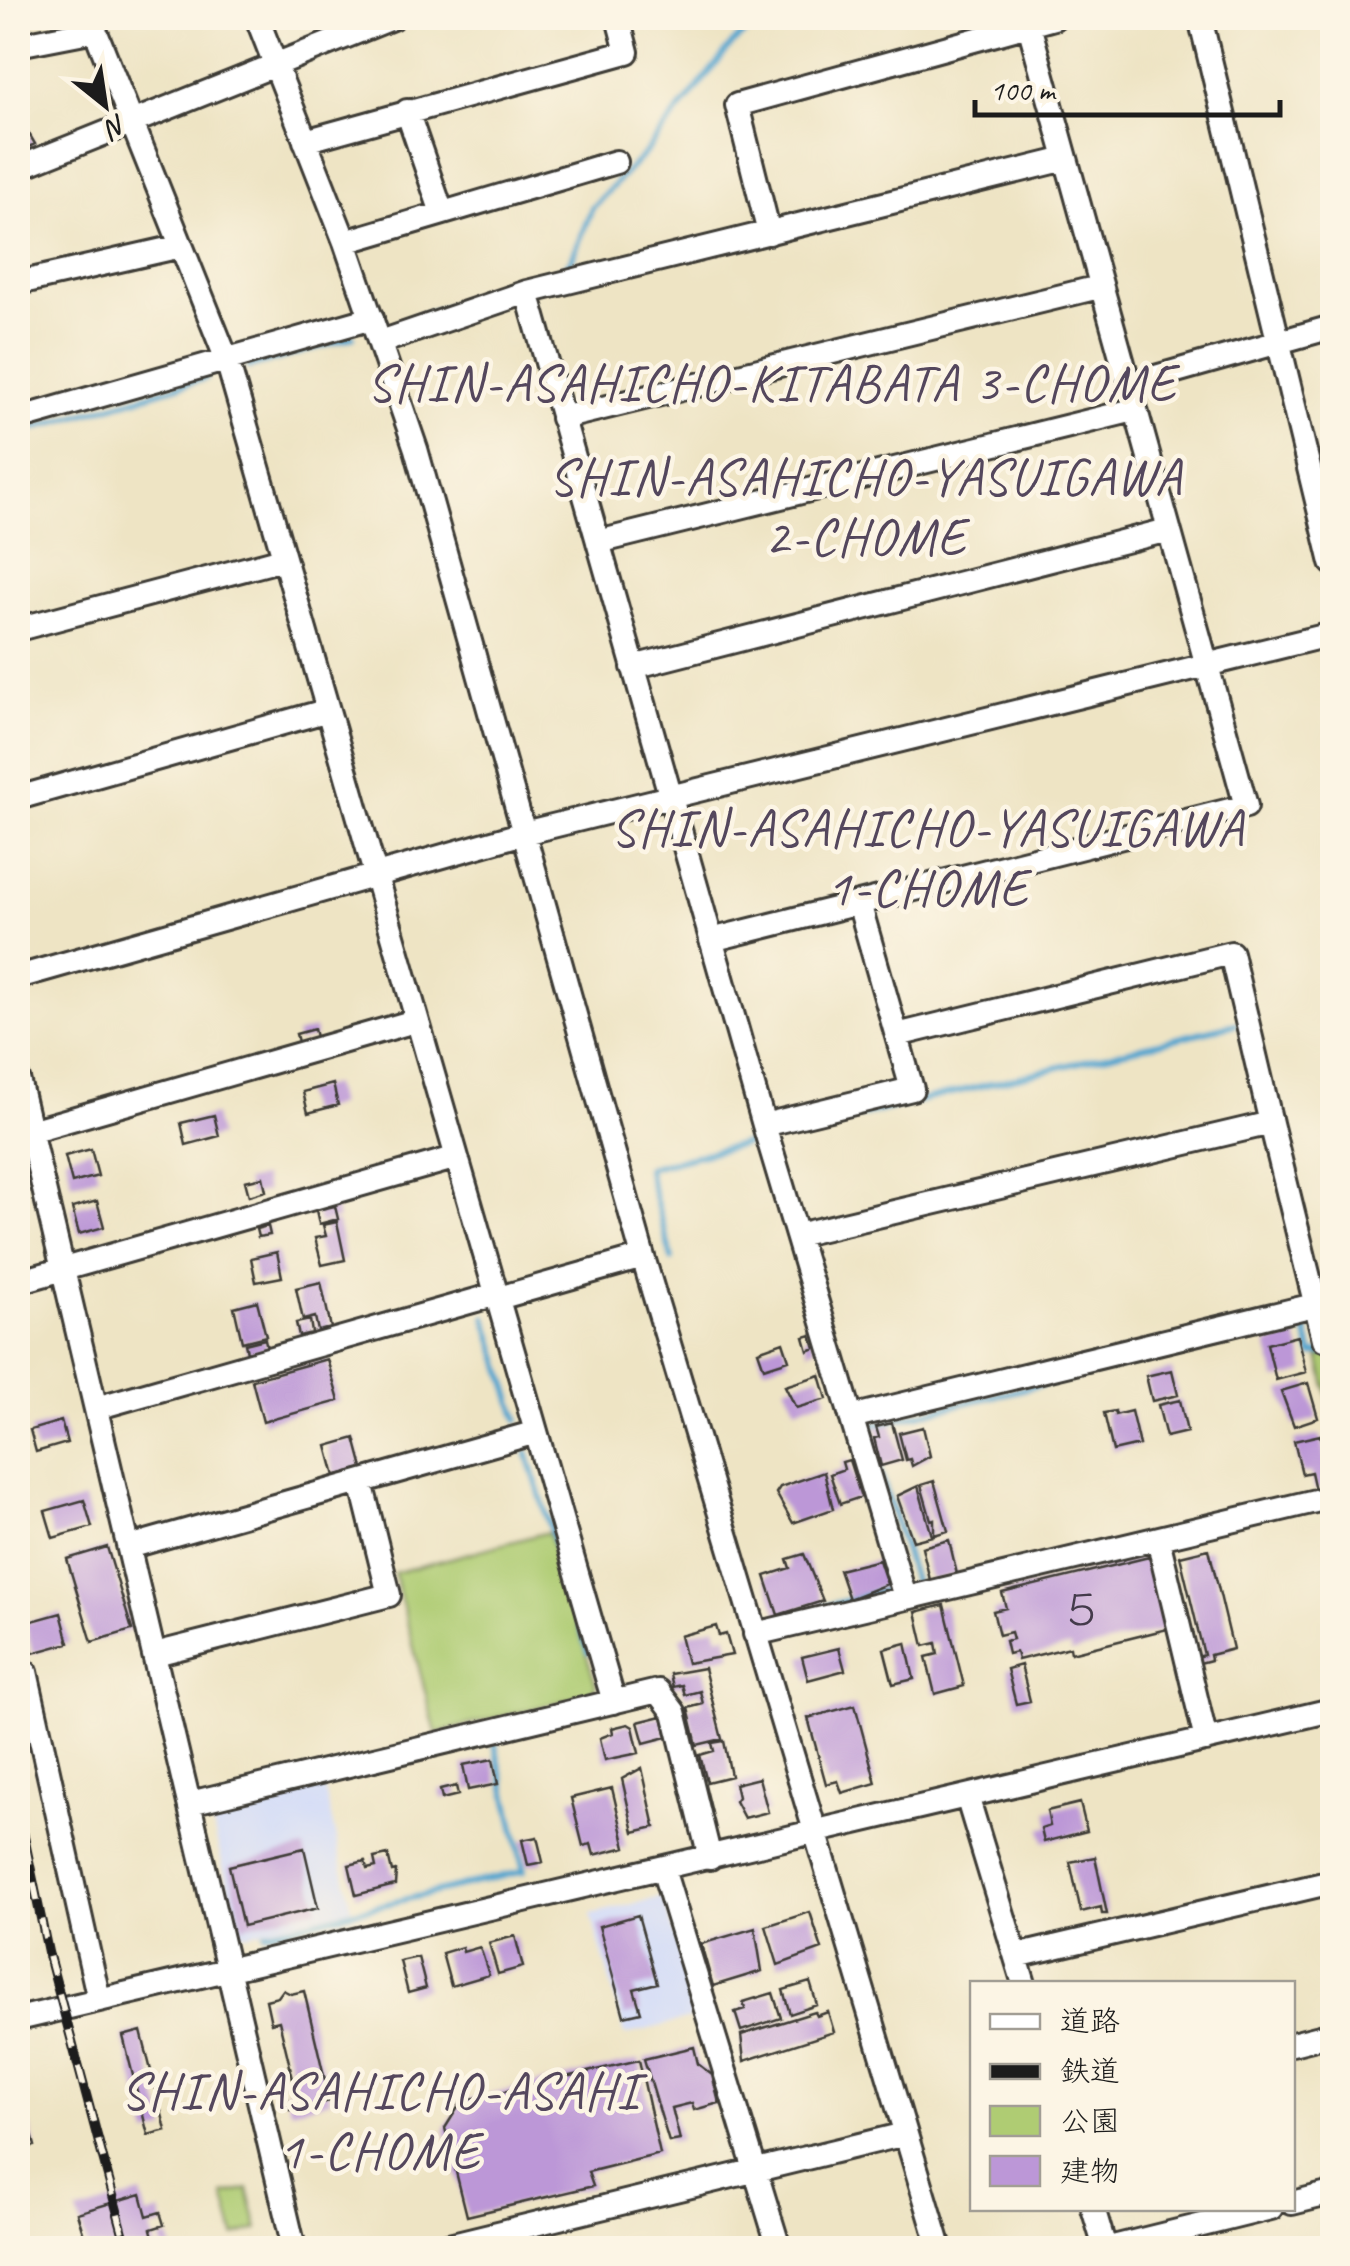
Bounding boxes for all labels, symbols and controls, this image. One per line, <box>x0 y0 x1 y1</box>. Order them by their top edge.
north arrow <box>55 55 155 155</box>
scale bar <box>975 55 1280 117</box>
text: 100 m <box>990 71 1057 109</box>
text: N <box>97 107 134 148</box>
district label: SHIN-ASAHICHO-KITABATA 3-CHOME <box>367 350 1181 416</box>
district label: SHIN-ASAHICHO-YASUIGAWA 2-CHOME <box>549 444 1184 570</box>
district label: SHIN-ASAHICHO-YASUIGAWA 1-CHOME <box>611 795 1246 921</box>
house number: ５ <box>1058 1582 1104 1639</box>
legend <box>970 1981 1295 2211</box>
text: 道路 <box>1060 2002 1120 2040</box>
text: 鉄道 <box>1060 2052 1120 2090</box>
district label: SHIN-ASAHICHO-ASAHI 1-CHOME <box>121 2058 648 2184</box>
text: 公園 <box>1060 2102 1120 2140</box>
text: 建物 <box>1060 2152 1120 2190</box>

